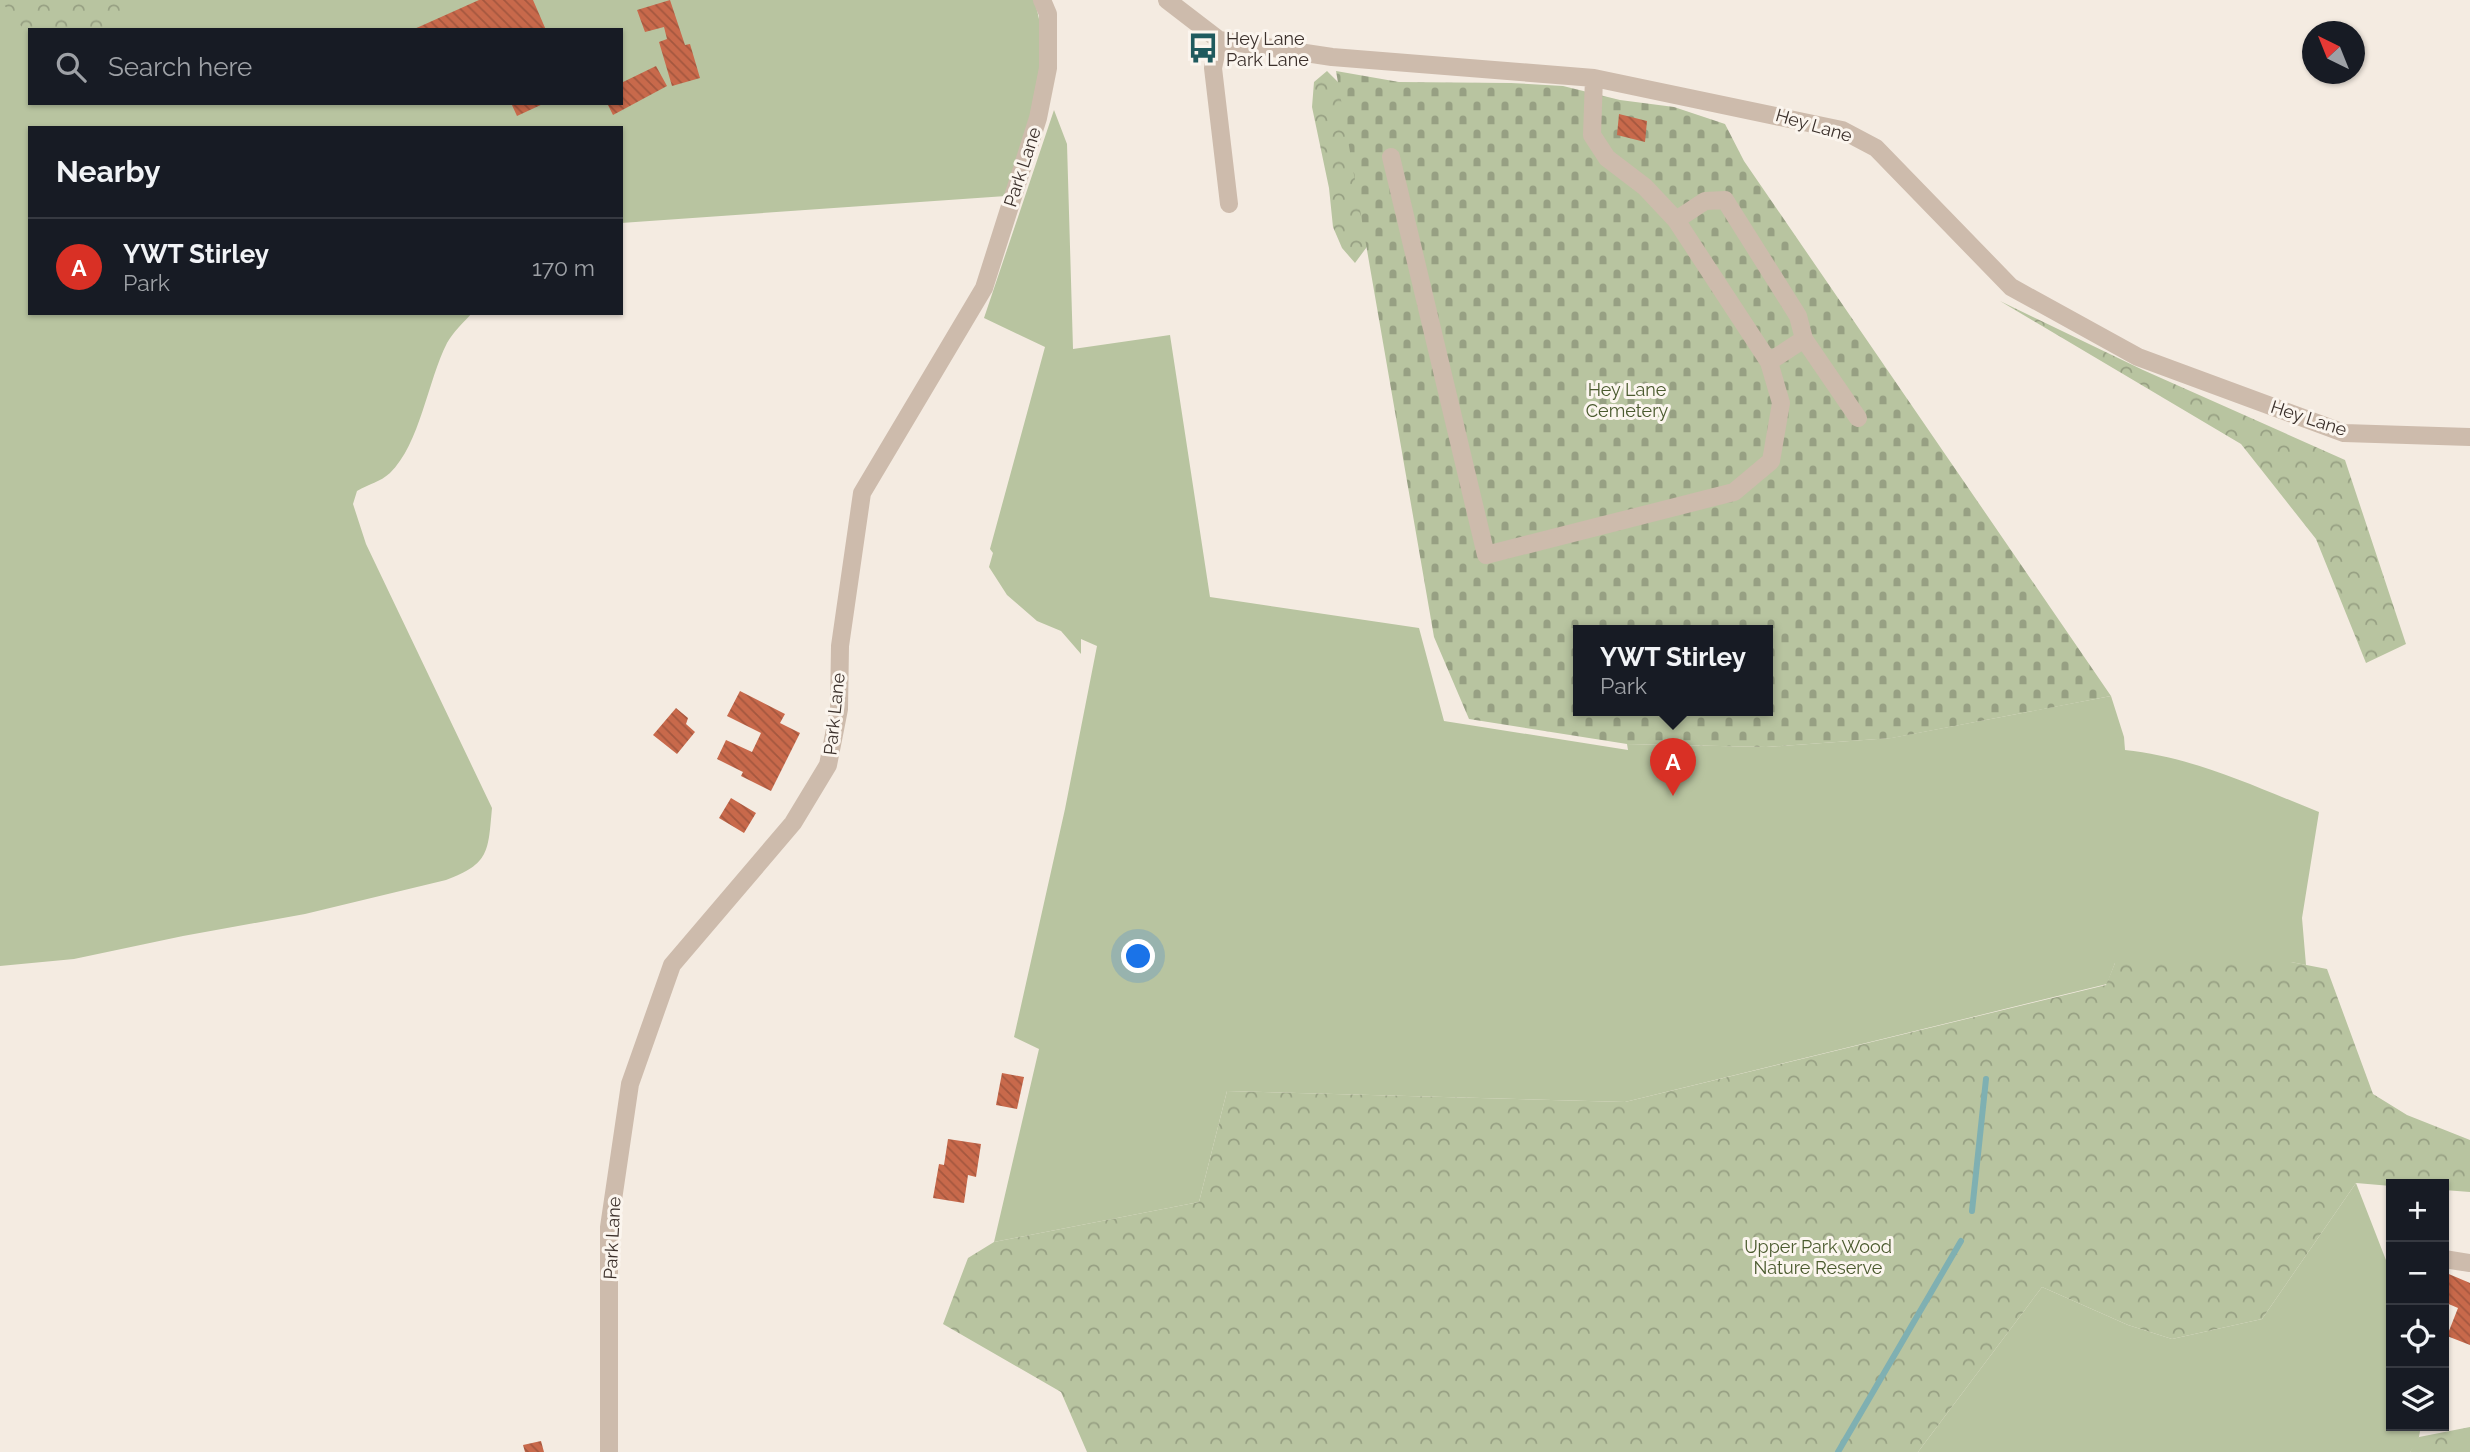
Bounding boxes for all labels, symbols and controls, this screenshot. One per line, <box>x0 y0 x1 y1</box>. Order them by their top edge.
north arrow <box>2302 21 2365 84</box>
search box <box>28 28 623 105</box>
place label: Hey Lane Park Lane <box>1226 28 1309 70</box>
bus stop icon: Hey Lane Park Lane <box>1186 31 1220 65</box>
icon: search <box>52 48 90 86</box>
text: Search here <box>108 52 252 82</box>
street label: Hey Lane <box>1773 104 1855 146</box>
street label: Park Lane <box>999 124 1045 210</box>
text: Nearby <box>56 154 160 189</box>
text: YWT Stirley <box>123 239 269 269</box>
text: A <box>71 254 87 281</box>
text: 170 m <box>532 254 595 281</box>
text: Park <box>123 269 170 296</box>
park label: Hey Lane Cemetery <box>1586 379 1668 421</box>
street label: Hey Lane <box>2268 396 2350 440</box>
popup <box>1573 625 1773 716</box>
text: YWT Stirley <box>1600 642 1746 672</box>
street label: Park Lane <box>819 671 849 756</box>
text: Park <box>1600 672 1647 699</box>
pin: A <box>1650 738 1696 796</box>
your location <box>1121 939 1155 973</box>
map controls <box>2386 1179 2449 1431</box>
button: + <box>2386 1179 2449 1242</box>
street label: Park Lane <box>599 1196 625 1280</box>
park label: Upper Park Wood Nature Reserve <box>1744 1236 1892 1278</box>
button: − <box>2386 1242 2449 1305</box>
button: locate <box>2386 1305 2449 1368</box>
button: layers <box>2386 1368 2449 1431</box>

